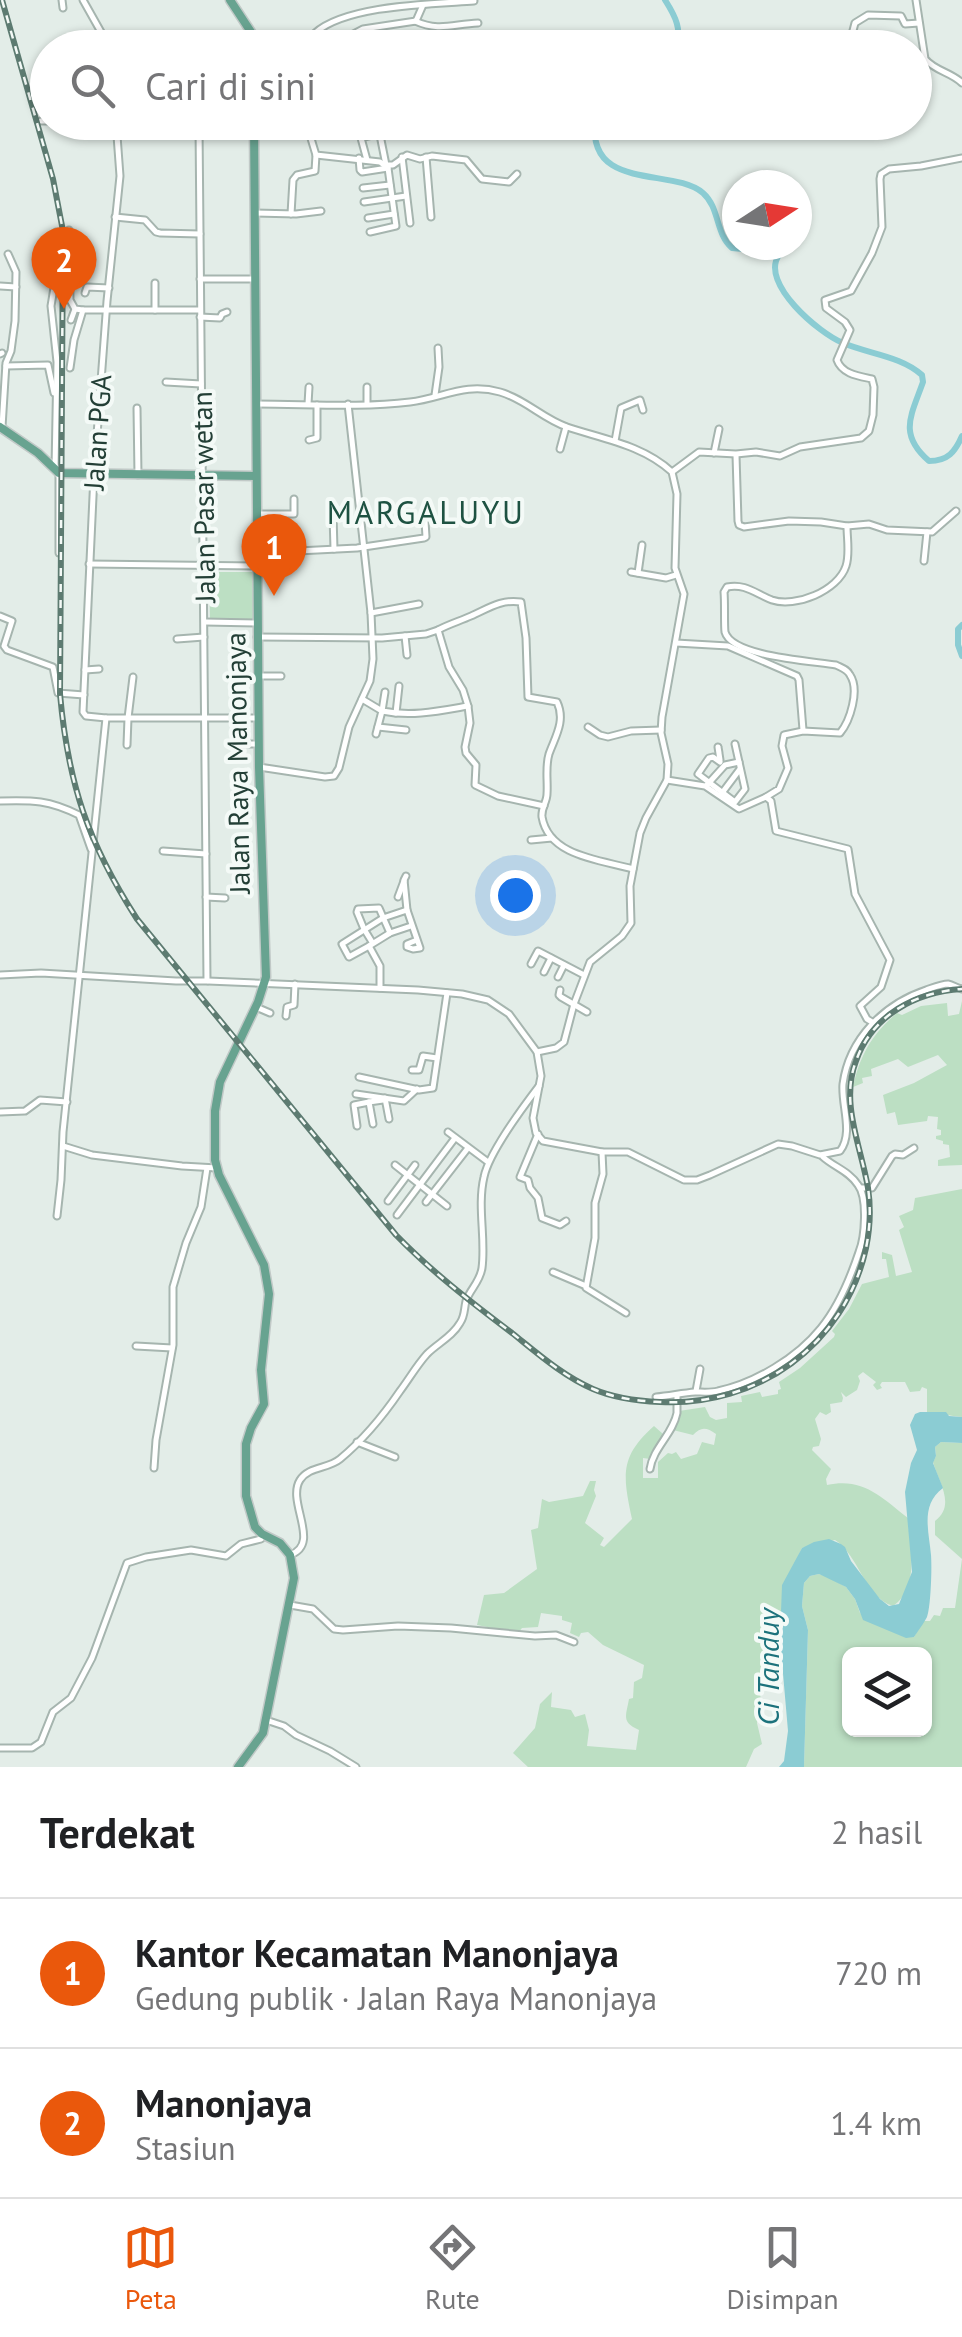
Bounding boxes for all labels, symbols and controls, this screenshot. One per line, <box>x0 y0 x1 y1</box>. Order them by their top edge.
search box <box>30 30 932 140</box>
icon: search <box>65 58 120 113</box>
text: Cari di sini <box>145 61 316 110</box>
north arrow <box>722 170 812 260</box>
pin: 2 <box>32 226 96 309</box>
street label: Jalan PGA <box>74 372 120 492</box>
street label: Jalan Pasar wetan <box>183 391 223 604</box>
district label: MARGALUYU <box>327 491 525 533</box>
pin: 1 <box>242 514 306 596</box>
street label: Jalan Raya Manonjaya <box>216 632 258 895</box>
your location <box>490 870 541 921</box>
water label: Ci Tanduy <box>748 1607 787 1726</box>
map controls <box>842 1647 932 1737</box>
button: layers <box>842 1647 932 1737</box>
text: Terdekat <box>40 1805 195 1860</box>
text: 2 hasil <box>831 1811 922 1853</box>
text: Kantor Kecamatan Manonjaya <box>135 1928 619 1977</box>
text: 1 <box>63 1952 82 1994</box>
text: 720 m <box>835 1952 922 1994</box>
text: Gedung publik · Jalan Raya Manonjaya <box>135 1977 657 2019</box>
text: Manonjaya <box>135 2078 312 2127</box>
text: 2 <box>63 2102 82 2144</box>
text: 1.4 km <box>830 2102 922 2144</box>
text: Stasiun <box>135 2127 236 2169</box>
tab: Peta <box>123 2220 178 2317</box>
tab: Rute <box>425 2220 480 2317</box>
tab: Disimpan <box>726 2220 839 2317</box>

